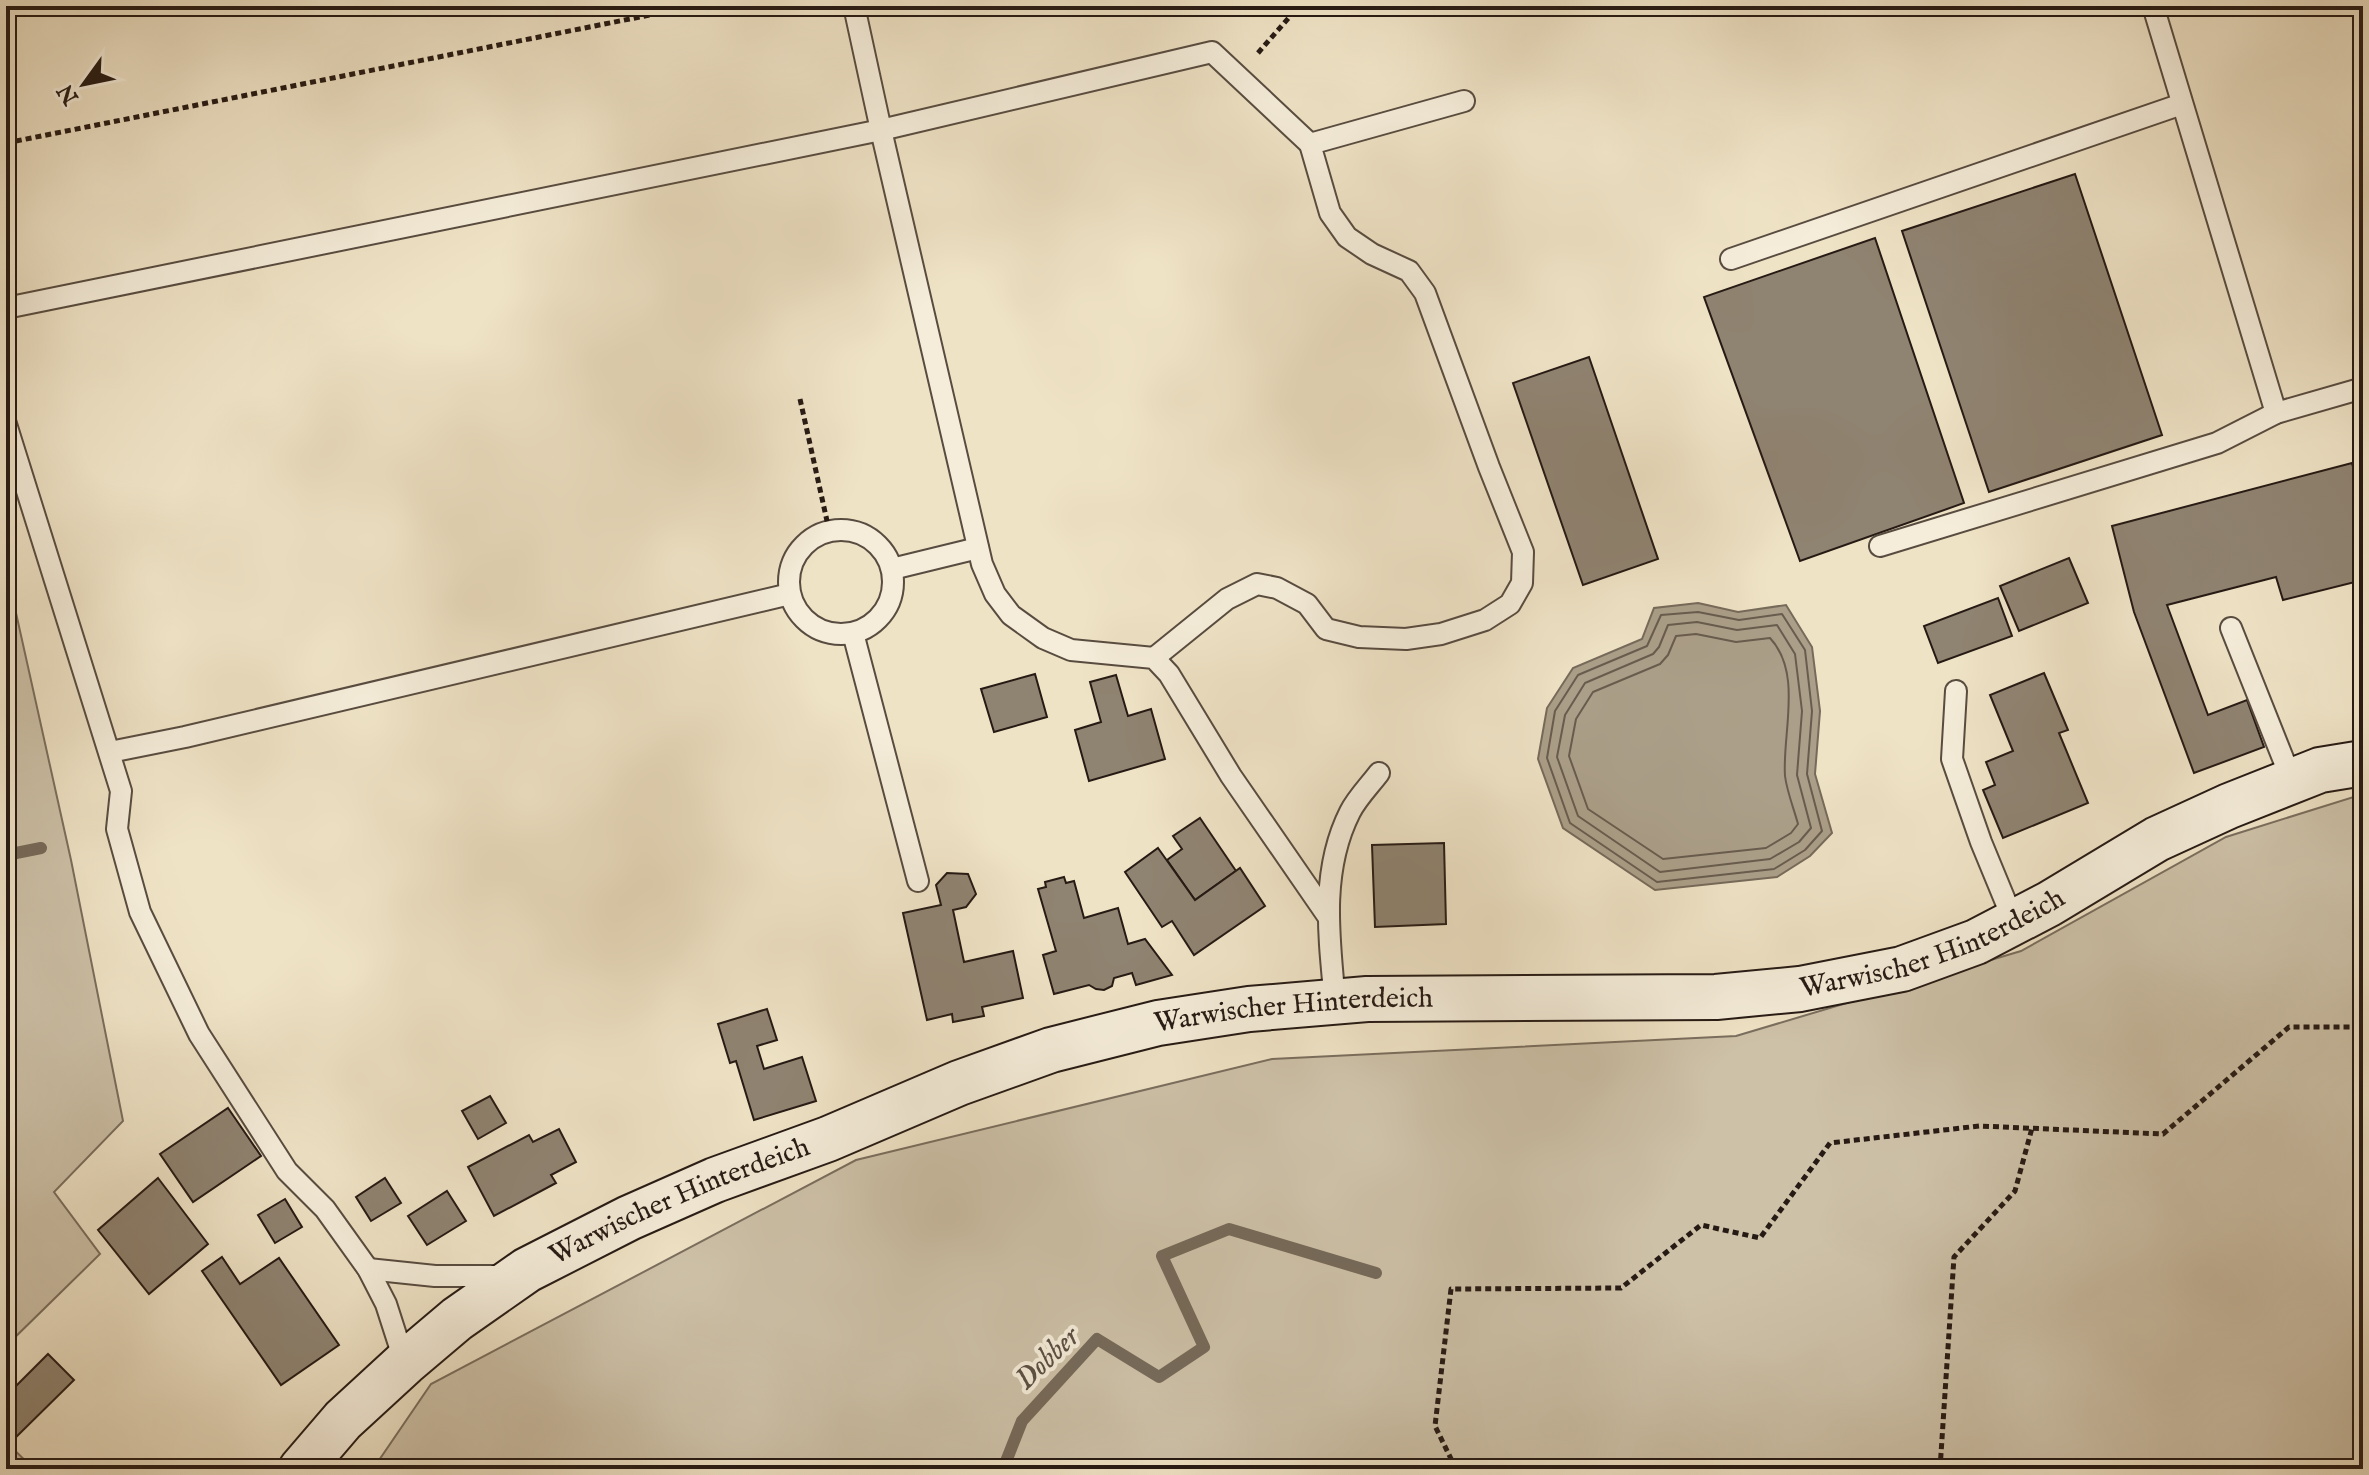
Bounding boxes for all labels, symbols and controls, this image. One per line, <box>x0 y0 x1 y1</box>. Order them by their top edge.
north arrow <box>44 44 124 124</box>
text: N <box>52 78 86 110</box>
street label: Warwischer Hinterdeich <box>1797 881 2072 1006</box>
street label: Warwischer Hinterdeich <box>1152 981 1433 1041</box>
street label: Warwischer Hinterdeich <box>544 1130 814 1273</box>
water label: Dobber <box>1008 1318 1090 1399</box>

